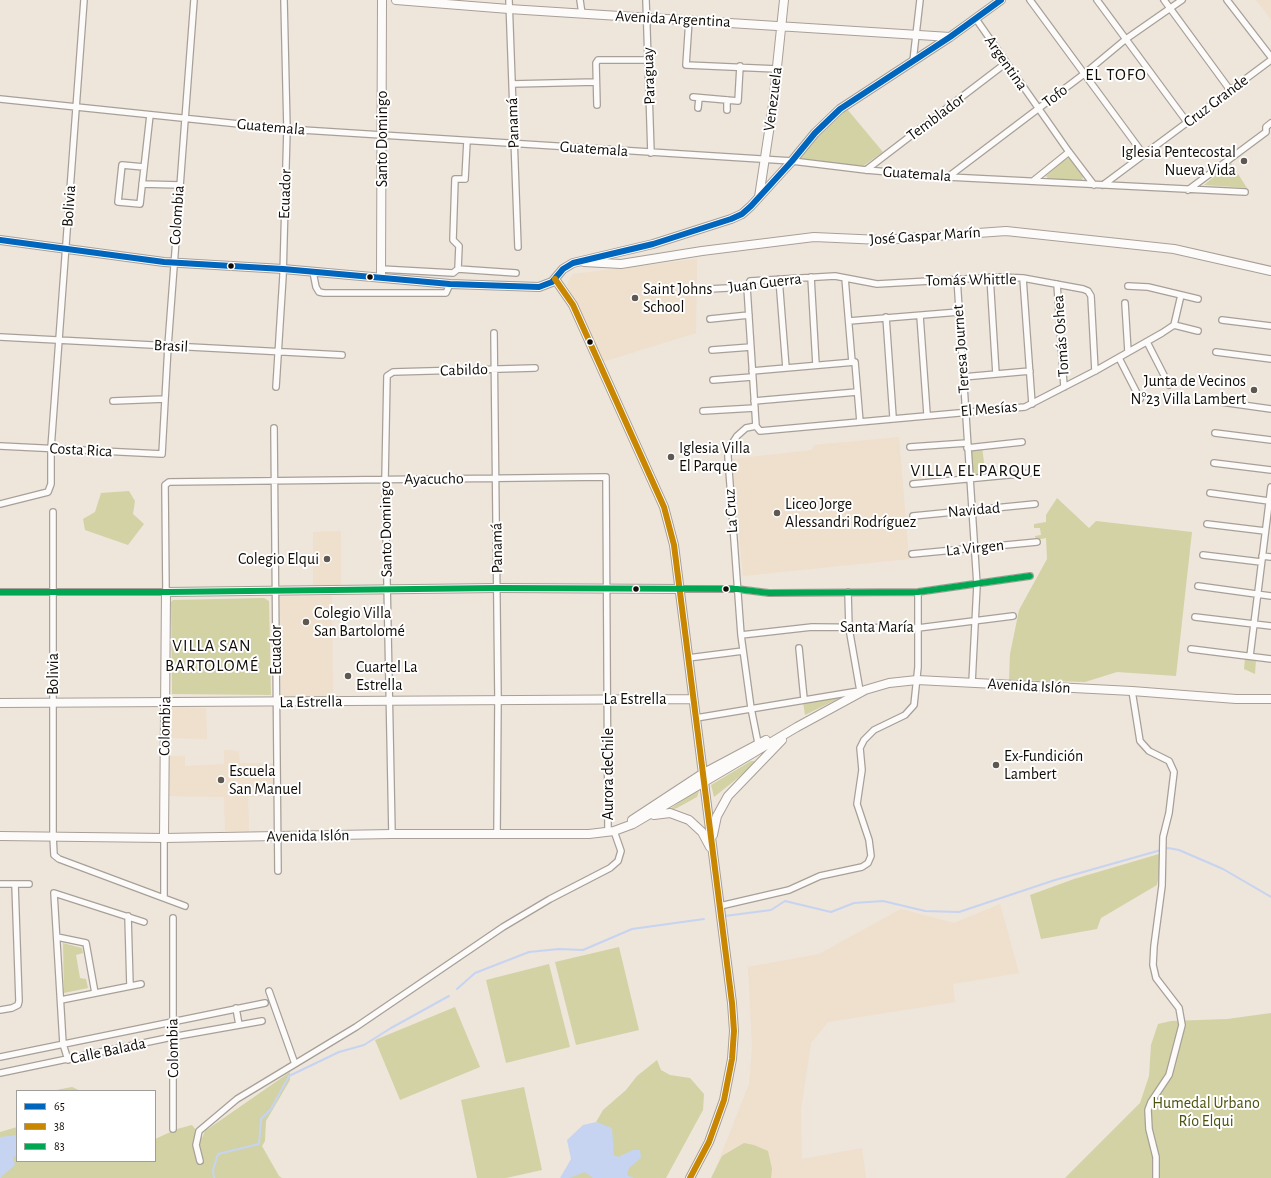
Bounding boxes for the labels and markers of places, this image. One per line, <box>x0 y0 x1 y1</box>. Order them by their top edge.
place label: Iglesia Pentecostal Nueva Vida <box>1121 142 1236 180</box>
marker: Iglesia Pentecostal Nueva Vida <box>1239 156 1249 166</box>
unlabelled marker <box>226 261 236 271</box>
unlabelled marker <box>365 272 375 282</box>
place label: Saint Johns School <box>643 279 712 317</box>
marker: Saint Johns School <box>630 293 640 303</box>
unlabelled marker <box>585 337 595 347</box>
place label: Junta de Vecinos N°23 Villa Lambert <box>1130 371 1246 409</box>
marker: Junta de Vecinos N°23 Villa Lambert <box>1249 385 1259 395</box>
place label: Iglesia Villa El Parque <box>679 438 750 476</box>
marker: Iglesia Villa El Parque <box>666 452 676 462</box>
place label: Liceo Jorge Alessandri Rodríguez <box>785 494 916 532</box>
marker: Liceo Jorge Alessandri Rodríguez <box>772 508 782 518</box>
place label: Colegio Elqui <box>238 549 319 569</box>
marker: Colegio Elqui <box>322 554 332 564</box>
unlabelled marker <box>631 584 641 594</box>
unlabelled marker <box>721 584 731 594</box>
place label: Colegio Villa San Bartolomé <box>314 603 405 641</box>
marker: Colegio Villa San Bartolomé <box>301 617 311 627</box>
place label: Cuartel La Estrella <box>356 657 418 695</box>
marker: Cuartel La Estrella <box>343 671 353 681</box>
place label: Ex-Fundición Lambert <box>1004 746 1083 784</box>
marker: Ex-Fundición Lambert <box>991 760 1001 770</box>
place label: Escuela San Manuel <box>229 761 302 799</box>
marker: Escuela San Manuel <box>216 775 226 785</box>

